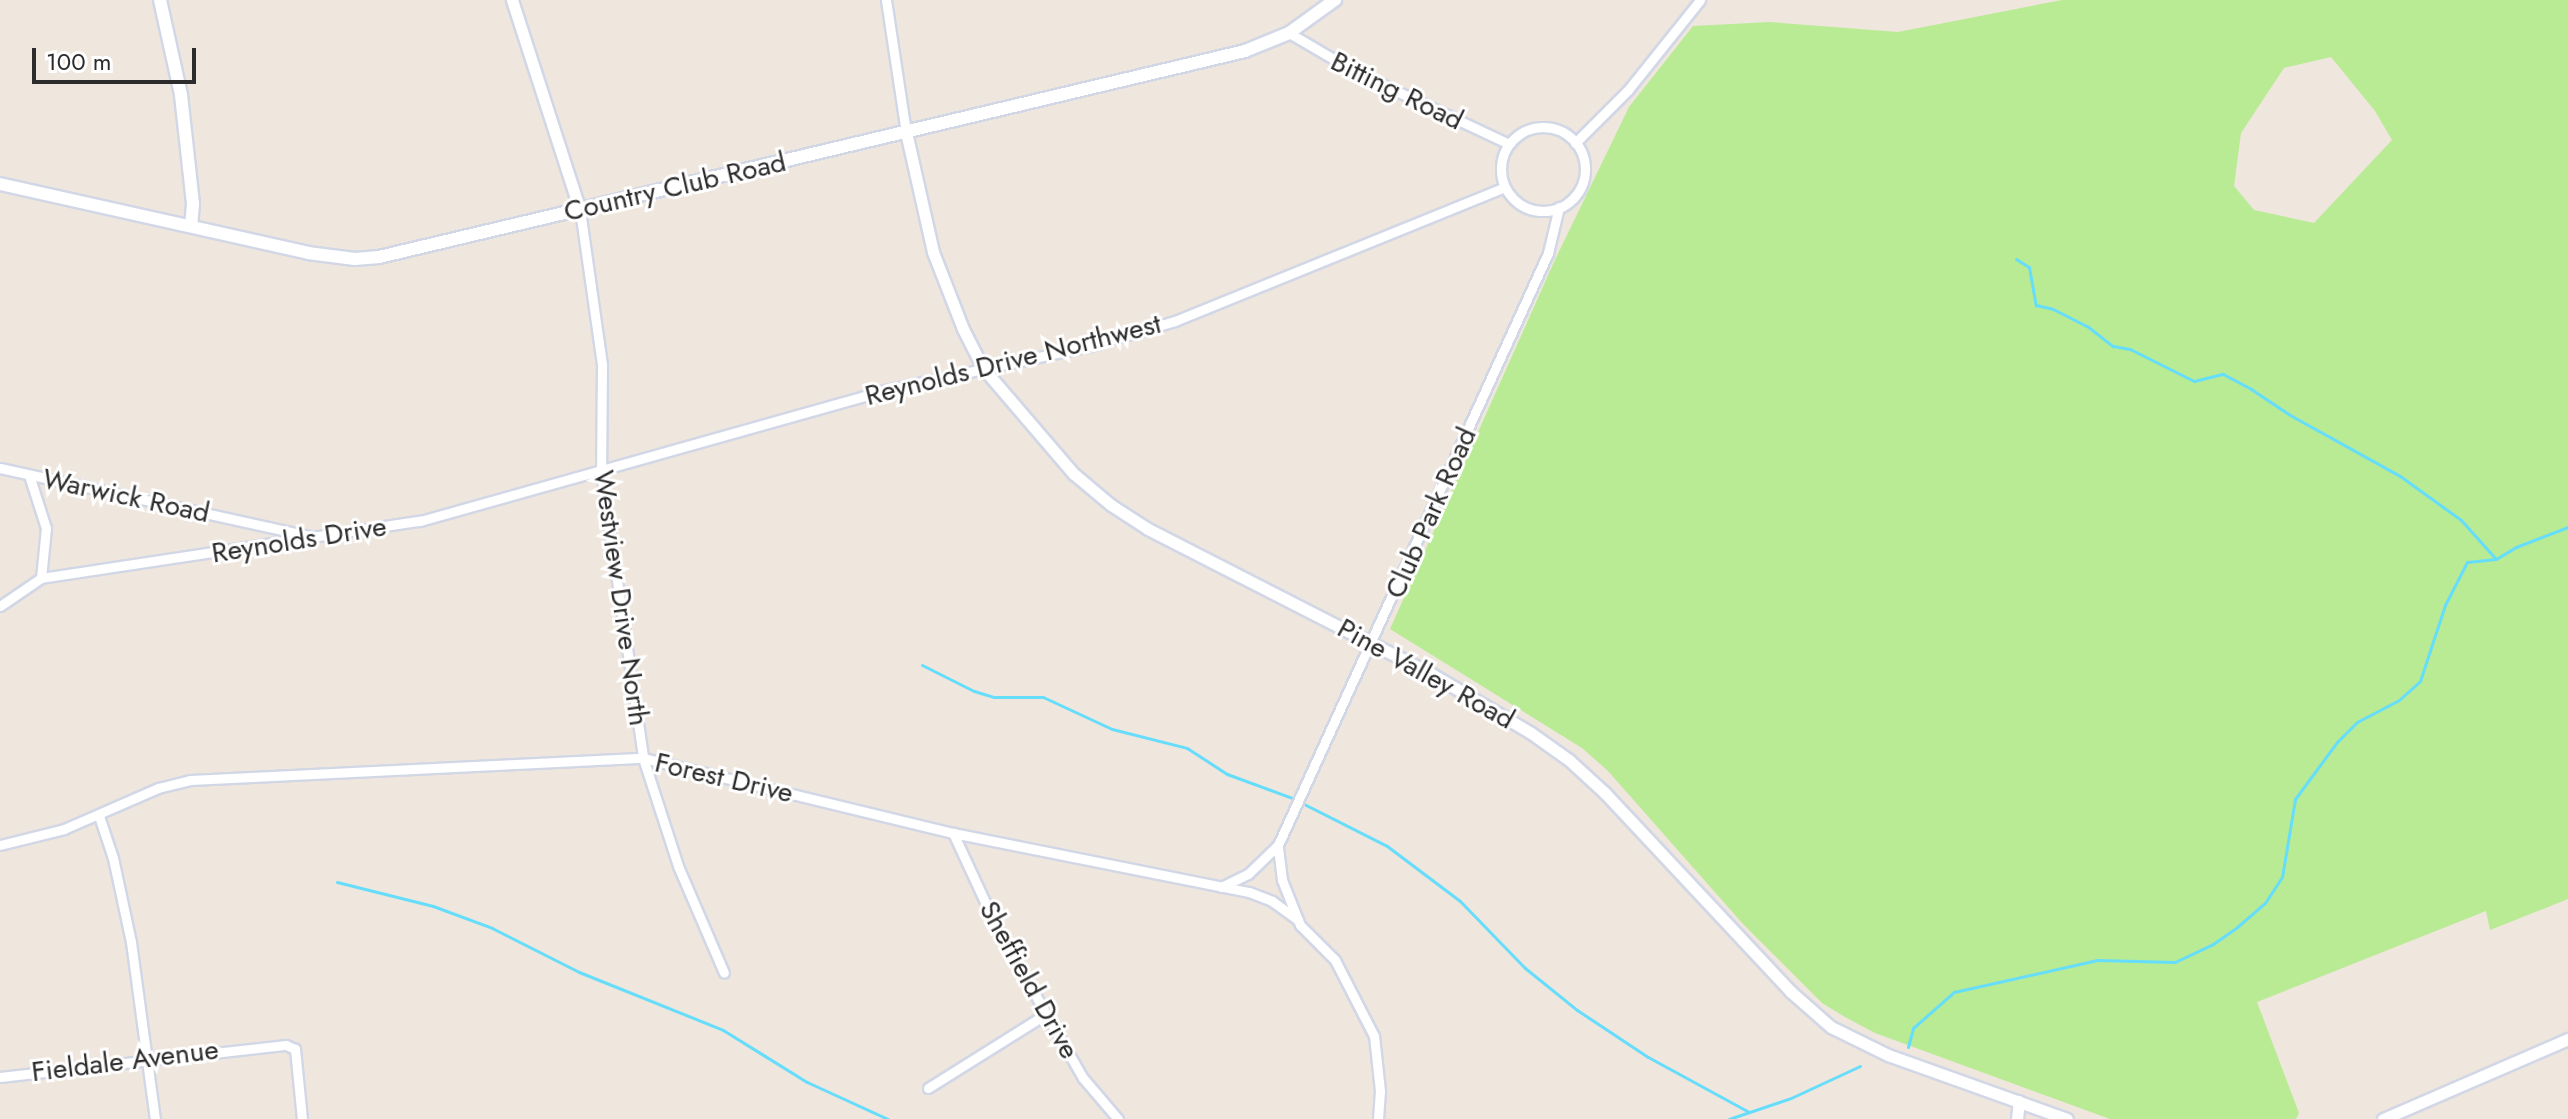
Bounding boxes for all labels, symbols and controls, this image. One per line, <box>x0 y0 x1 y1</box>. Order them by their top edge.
scale bar <box>36 32 200 82</box>
text: 100 m <box>46 44 112 79</box>
street label: Bitting Road <box>1325 45 1469 137</box>
street label: Country Club Road <box>561 145 789 229</box>
street label: Reynolds Drive Northwest <box>862 307 1164 413</box>
street label: Club Park Road <box>1378 422 1484 604</box>
street label: Warwick Road <box>40 462 212 530</box>
street label: Westview Drive North <box>586 468 656 728</box>
street label: Reynolds Drive <box>209 510 389 570</box>
street label: Pine Valley Road <box>1332 611 1520 737</box>
street label: Forest Drive <box>652 746 796 810</box>
street label: Sheffield Drive <box>972 895 1086 1065</box>
street label: Fieldale Avenue <box>30 1033 220 1089</box>

